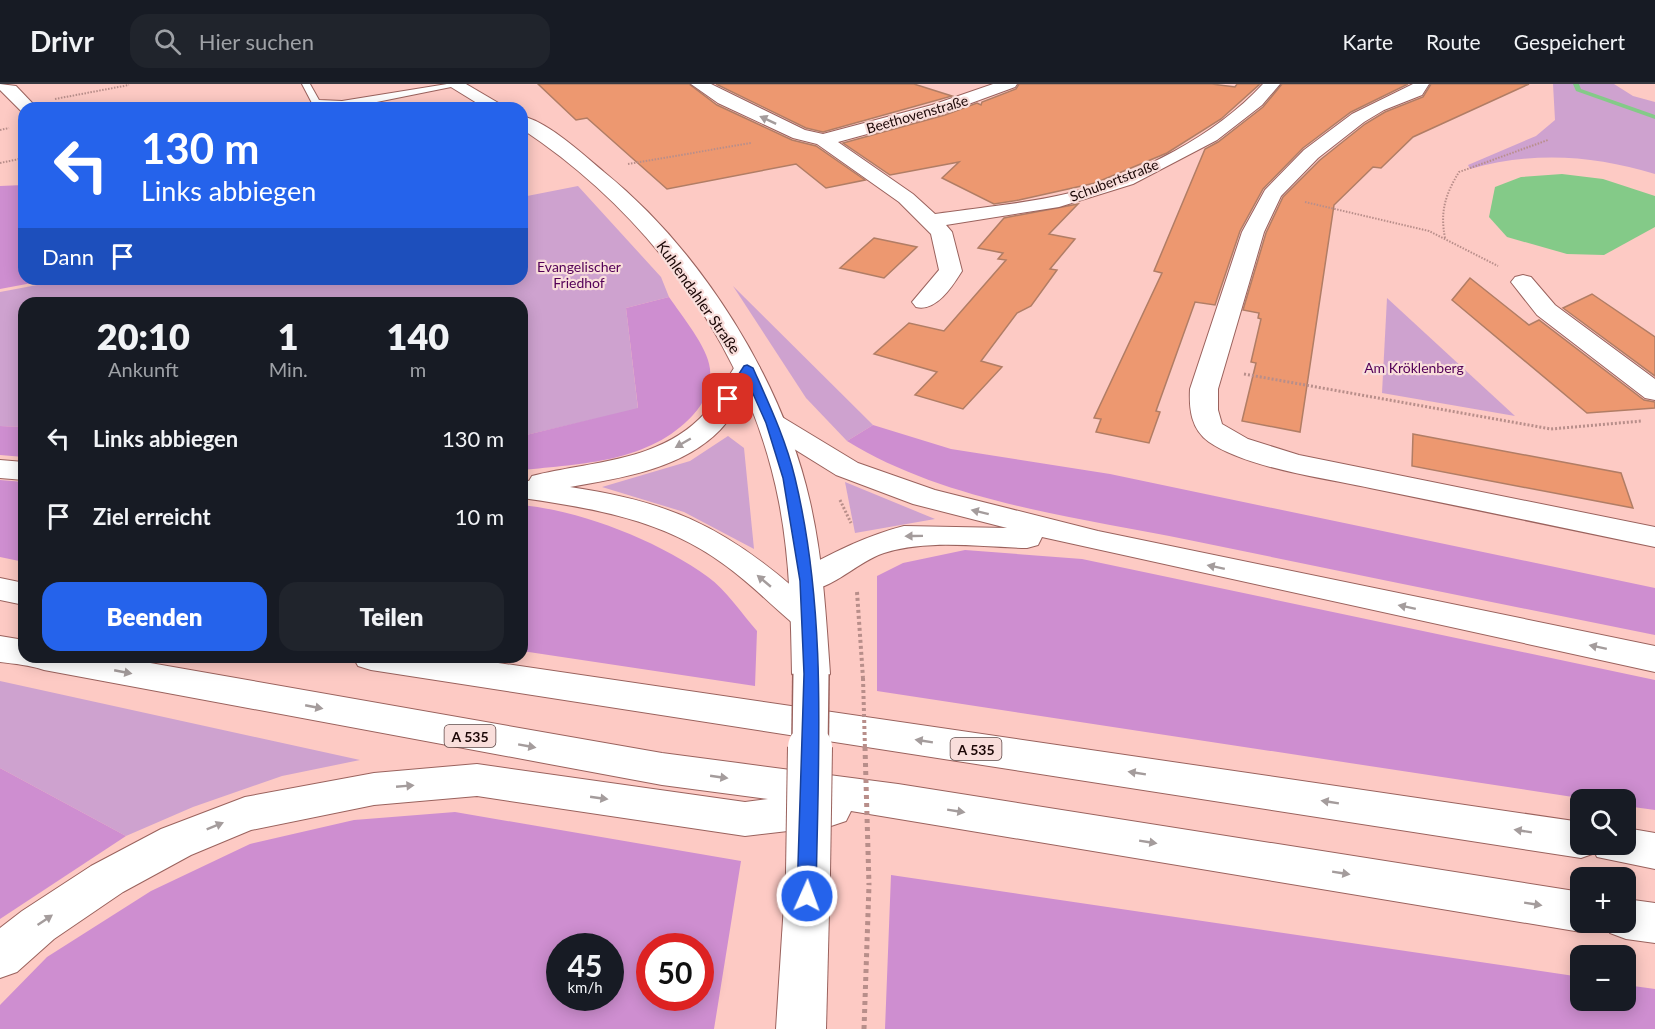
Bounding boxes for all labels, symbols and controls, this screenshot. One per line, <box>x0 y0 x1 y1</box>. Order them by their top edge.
search box <box>130 14 550 68</box>
text: Drivr <box>30 24 94 58</box>
icon: search <box>151 25 184 58</box>
text: Hier suchen <box>199 28 314 55</box>
text: Karte <box>1343 29 1393 54</box>
text: Route <box>1426 29 1481 54</box>
text: Gespeichert <box>1514 29 1625 54</box>
street label: Beethovenstraße <box>864 91 970 137</box>
one-way arrow <box>760 116 777 125</box>
text: 130 m <box>141 123 259 173</box>
icon: left <box>42 126 120 204</box>
street label: Schubertstraße <box>1067 155 1161 205</box>
text: Links abbiegen <box>141 174 316 207</box>
street label: Kuhlendahler Straße <box>653 237 745 357</box>
icon: arrive <box>106 240 139 273</box>
text: Dann <box>42 243 94 270</box>
park label: Evangelischer Friedhof <box>537 258 621 291</box>
text: 20:10 <box>97 314 190 358</box>
text: 1 <box>278 314 299 358</box>
text: 140 <box>387 314 449 358</box>
text: Ankunft <box>108 357 179 381</box>
text: Min. <box>269 357 308 381</box>
text: m <box>410 357 426 381</box>
park label: Am Kröklenberg <box>1364 359 1464 376</box>
pin <box>702 373 753 424</box>
icon: arrive <box>711 382 744 415</box>
icon: left <box>42 422 75 455</box>
text: Links abbiegen <box>93 425 238 452</box>
text: 130 m <box>442 425 504 452</box>
one-way arrow <box>675 437 691 448</box>
icon: arrive <box>42 500 75 533</box>
text: Ziel erreicht <box>93 503 211 530</box>
text: 10 m <box>455 503 504 530</box>
one-way arrow <box>971 506 989 516</box>
one-way arrow <box>904 531 923 541</box>
one-way arrow <box>1207 561 1225 571</box>
one-way arrow <box>756 574 772 587</box>
button: Beenden <box>42 582 267 651</box>
button: Teilen <box>279 582 504 651</box>
one-way arrow <box>1397 602 1416 611</box>
one-way arrow <box>1588 642 1607 651</box>
one-way arrow <box>113 667 132 676</box>
one-way arrow <box>305 703 324 712</box>
road number: A 535 <box>444 725 496 747</box>
one-way arrow <box>914 737 933 746</box>
road number: A 535 <box>950 738 1002 760</box>
one-way arrow <box>517 742 536 751</box>
one-way arrow <box>1128 769 1147 778</box>
one-way arrow <box>710 773 729 782</box>
one-way arrow <box>396 781 415 791</box>
map controls <box>1570 789 1636 1011</box>
button: search <box>1570 789 1636 855</box>
one-way arrow <box>590 794 609 803</box>
one-way arrow <box>1321 798 1340 807</box>
one-way arrow <box>946 806 965 815</box>
one-way arrow <box>207 821 225 831</box>
one-way arrow <box>1514 827 1533 836</box>
one-way arrow <box>1139 837 1158 846</box>
position arrow <box>775 864 839 928</box>
button: + <box>1570 867 1636 933</box>
one-way arrow <box>1331 868 1350 877</box>
one-way arrow <box>1524 899 1543 908</box>
one-way arrow <box>37 914 53 926</box>
speed limit sign: 50 <box>636 933 714 1011</box>
button: − <box>1570 945 1636 1011</box>
text: 45 <box>568 947 602 983</box>
text: km/h <box>567 978 603 996</box>

